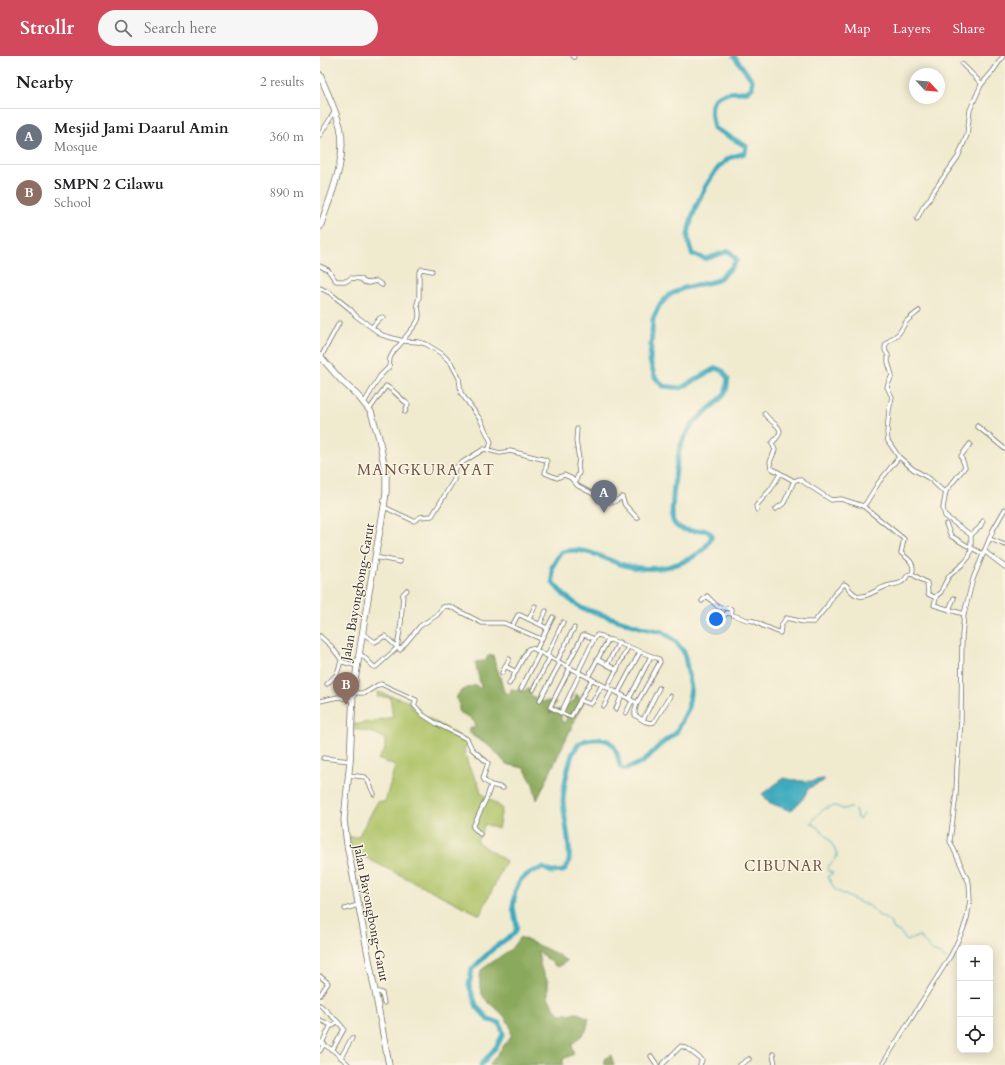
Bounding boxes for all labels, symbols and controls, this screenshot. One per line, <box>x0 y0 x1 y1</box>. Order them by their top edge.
search box <box>98 10 378 46</box>
text: Strollr <box>20 15 74 41</box>
icon: search <box>112 17 134 39</box>
text: Search here <box>144 18 217 38</box>
text: Map <box>844 19 871 38</box>
text: Layers <box>893 19 931 38</box>
text: Share <box>953 19 985 38</box>
north arrow <box>909 68 945 104</box>
text: Nearby <box>16 71 73 94</box>
text: 2 results <box>260 73 304 91</box>
text: Mesjid Jami Daarul Amin <box>54 118 229 138</box>
text: A <box>24 128 34 146</box>
text: 360 m <box>270 128 304 146</box>
text: Mosque <box>54 138 98 156</box>
text: SMPN 2 Cilawu <box>54 174 164 194</box>
text: B <box>24 184 34 202</box>
text: 890 m <box>270 184 304 202</box>
text: School <box>54 194 91 212</box>
district label: MANGKURAYAT <box>357 460 495 480</box>
pin: A <box>591 480 617 513</box>
street label: Jalan Bayongbong-Garut <box>337 522 379 664</box>
your location <box>706 609 726 629</box>
pin: B <box>333 672 359 705</box>
street label: Jalan Bayongbong-Garut <box>349 841 393 983</box>
district label: CIBUNAR <box>744 856 824 876</box>
map controls <box>957 945 993 1053</box>
button: + <box>957 945 993 981</box>
button: − <box>957 981 993 1017</box>
button: locate <box>957 1017 993 1053</box>

